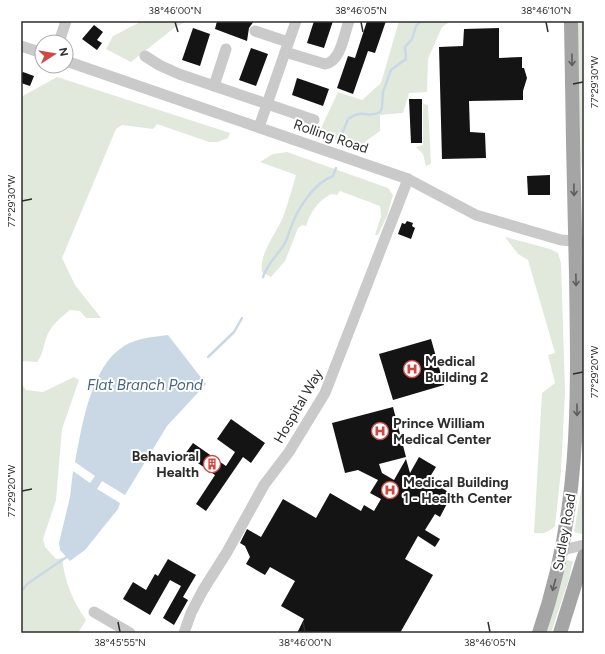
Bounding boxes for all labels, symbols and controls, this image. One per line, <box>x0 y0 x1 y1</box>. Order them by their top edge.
text: 38°46'00"N <box>149 4 201 17</box>
text: 38°46'05"N <box>335 4 387 17</box>
text: 38°46'10"N <box>521 4 571 17</box>
north arrow <box>34 34 74 74</box>
text: N <box>56 47 71 58</box>
one-way arrow <box>568 53 576 66</box>
text: 77°29'30"W <box>588 55 601 108</box>
street label: Rolling Road <box>291 116 370 157</box>
text: 77°29'30"W <box>5 174 18 227</box>
one-way arrow <box>570 183 578 196</box>
one-way arrow <box>572 273 580 286</box>
text: 77°29'20"W <box>588 345 601 398</box>
place label: Medical Building 2 <box>425 353 488 386</box>
hospital icon: Medical Building 2 <box>402 359 422 379</box>
street label: Hospital Way <box>270 366 327 446</box>
water label: Flat Branch Pond <box>87 376 203 394</box>
one-way arrow <box>573 403 581 416</box>
place label: Prince William Medical Center <box>393 415 492 448</box>
hospital icon: Prince William Medical Center <box>370 421 390 441</box>
place label: Behavioral Health <box>132 448 199 481</box>
building icon: Behavioral Health <box>202 454 222 474</box>
text: 77°29'20"W <box>5 464 18 517</box>
place label: Medical Building 1 - Health Center <box>403 474 513 507</box>
hospital icon: Medical Building 1 - Health Center <box>380 480 400 500</box>
street label: Sudley Road <box>549 492 580 572</box>
one-way arrow <box>550 578 557 591</box>
text: 38°45'55"N <box>94 636 146 649</box>
text: 38°46'00"N <box>279 636 331 649</box>
text: 38°46'05"N <box>464 636 516 649</box>

